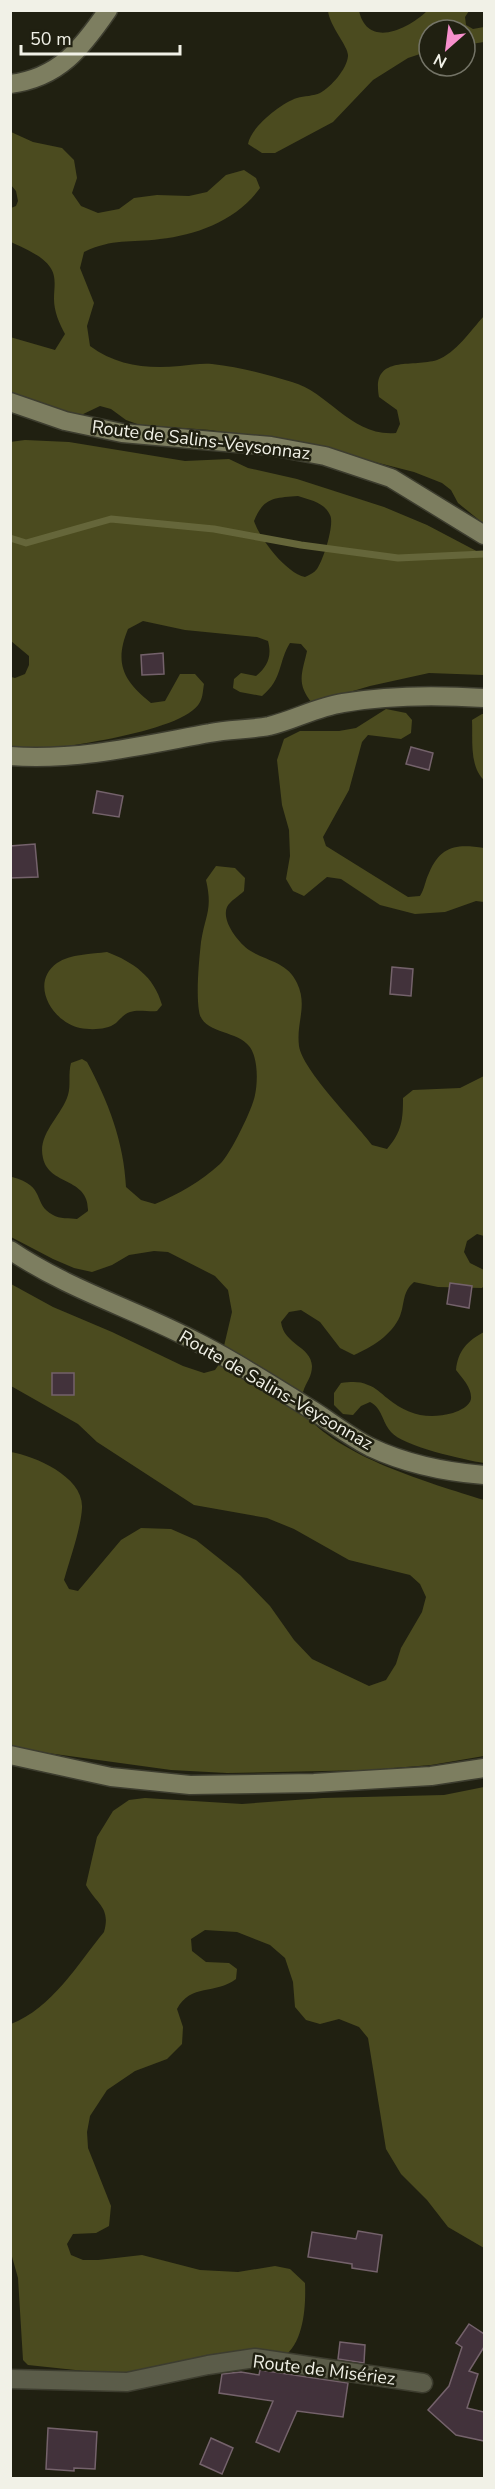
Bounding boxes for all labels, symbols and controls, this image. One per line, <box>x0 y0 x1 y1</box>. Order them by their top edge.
scale bar <box>21 18 180 56</box>
north arrow <box>417 18 477 78</box>
text: 50 m <box>30 27 72 51</box>
text: N <box>430 48 451 73</box>
street label: Route de Salins-Veysonnaz <box>91 415 311 465</box>
street label: Route de Salins-Veysonnaz <box>175 1325 377 1455</box>
street label: Route de Misériez <box>251 2349 397 2391</box>

